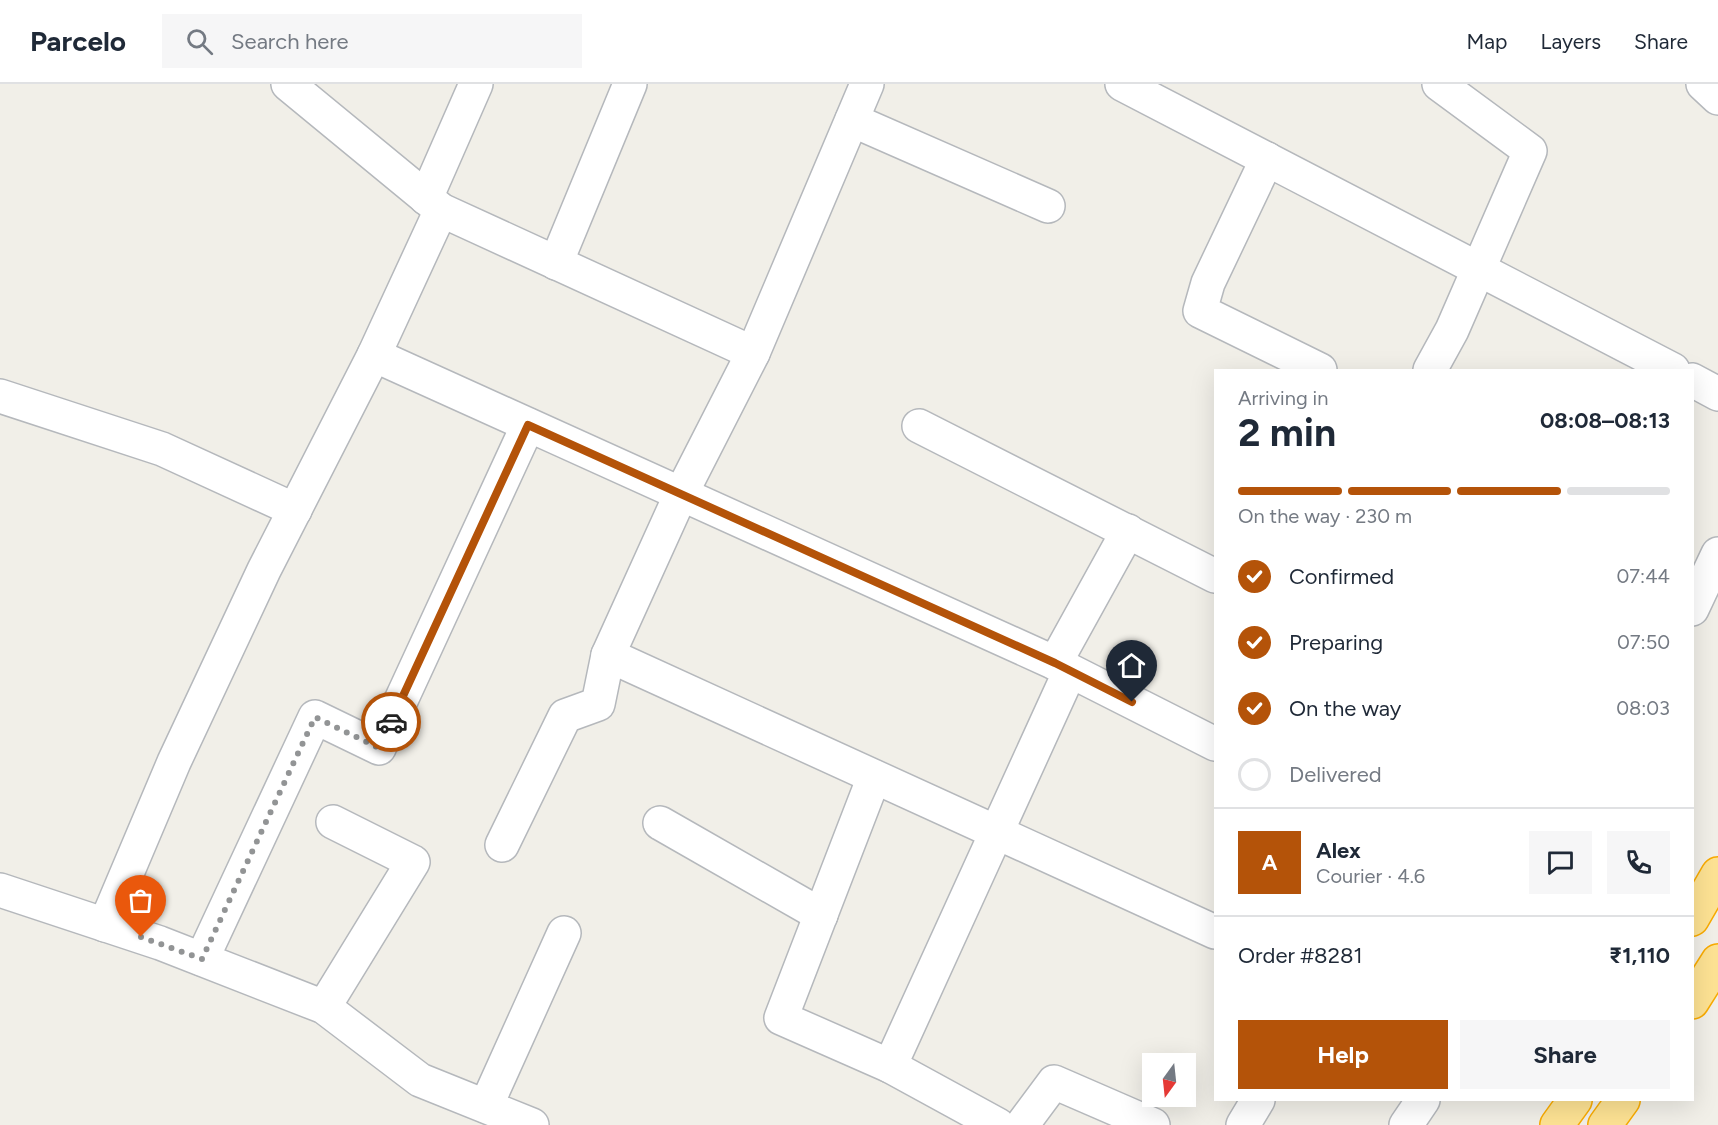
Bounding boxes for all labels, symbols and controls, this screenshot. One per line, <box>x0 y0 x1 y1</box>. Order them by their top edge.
search box <box>162 14 582 68</box>
text: Parcelo <box>30 24 126 58</box>
icon: search <box>183 25 216 58</box>
text: Search here <box>231 28 349 55</box>
text: Map <box>1467 29 1507 54</box>
text: Layers <box>1540 29 1601 54</box>
text: Share <box>1634 29 1688 54</box>
text: Arriving in <box>1238 386 1328 410</box>
text: 08:08–08:13 <box>1540 407 1670 434</box>
text: 2 min <box>1238 409 1336 456</box>
text: On the way · 230 m <box>1238 504 1412 528</box>
icon: check <box>1238 560 1271 593</box>
text: Confirmed <box>1289 563 1394 590</box>
text: 07:44 <box>1617 564 1670 588</box>
icon: check <box>1238 626 1271 659</box>
text: Preparing <box>1289 629 1383 656</box>
text: 07:50 <box>1617 630 1670 654</box>
pin <box>1106 640 1157 702</box>
icon: home <box>1115 649 1148 682</box>
courier <box>361 692 421 752</box>
icon: check <box>1238 692 1271 725</box>
text: On the way <box>1289 695 1401 722</box>
text: 08:03 <box>1616 696 1670 720</box>
icon: car <box>375 706 408 739</box>
text: Delivered <box>1289 761 1382 788</box>
button: chat <box>1529 831 1592 894</box>
button: phone <box>1607 831 1670 894</box>
text: Alex <box>1316 837 1361 864</box>
text: A <box>1262 849 1277 876</box>
text: Courier · 4.6 <box>1316 864 1425 888</box>
pin <box>115 875 166 937</box>
icon: bag <box>124 884 157 917</box>
text: Order #8281 <box>1238 942 1363 969</box>
text: ₹1,110 <box>1609 942 1670 969</box>
button: Help <box>1238 1020 1448 1089</box>
button: Share <box>1460 1020 1670 1089</box>
north arrow <box>1142 1053 1196 1107</box>
map controls <box>1142 1053 1196 1107</box>

